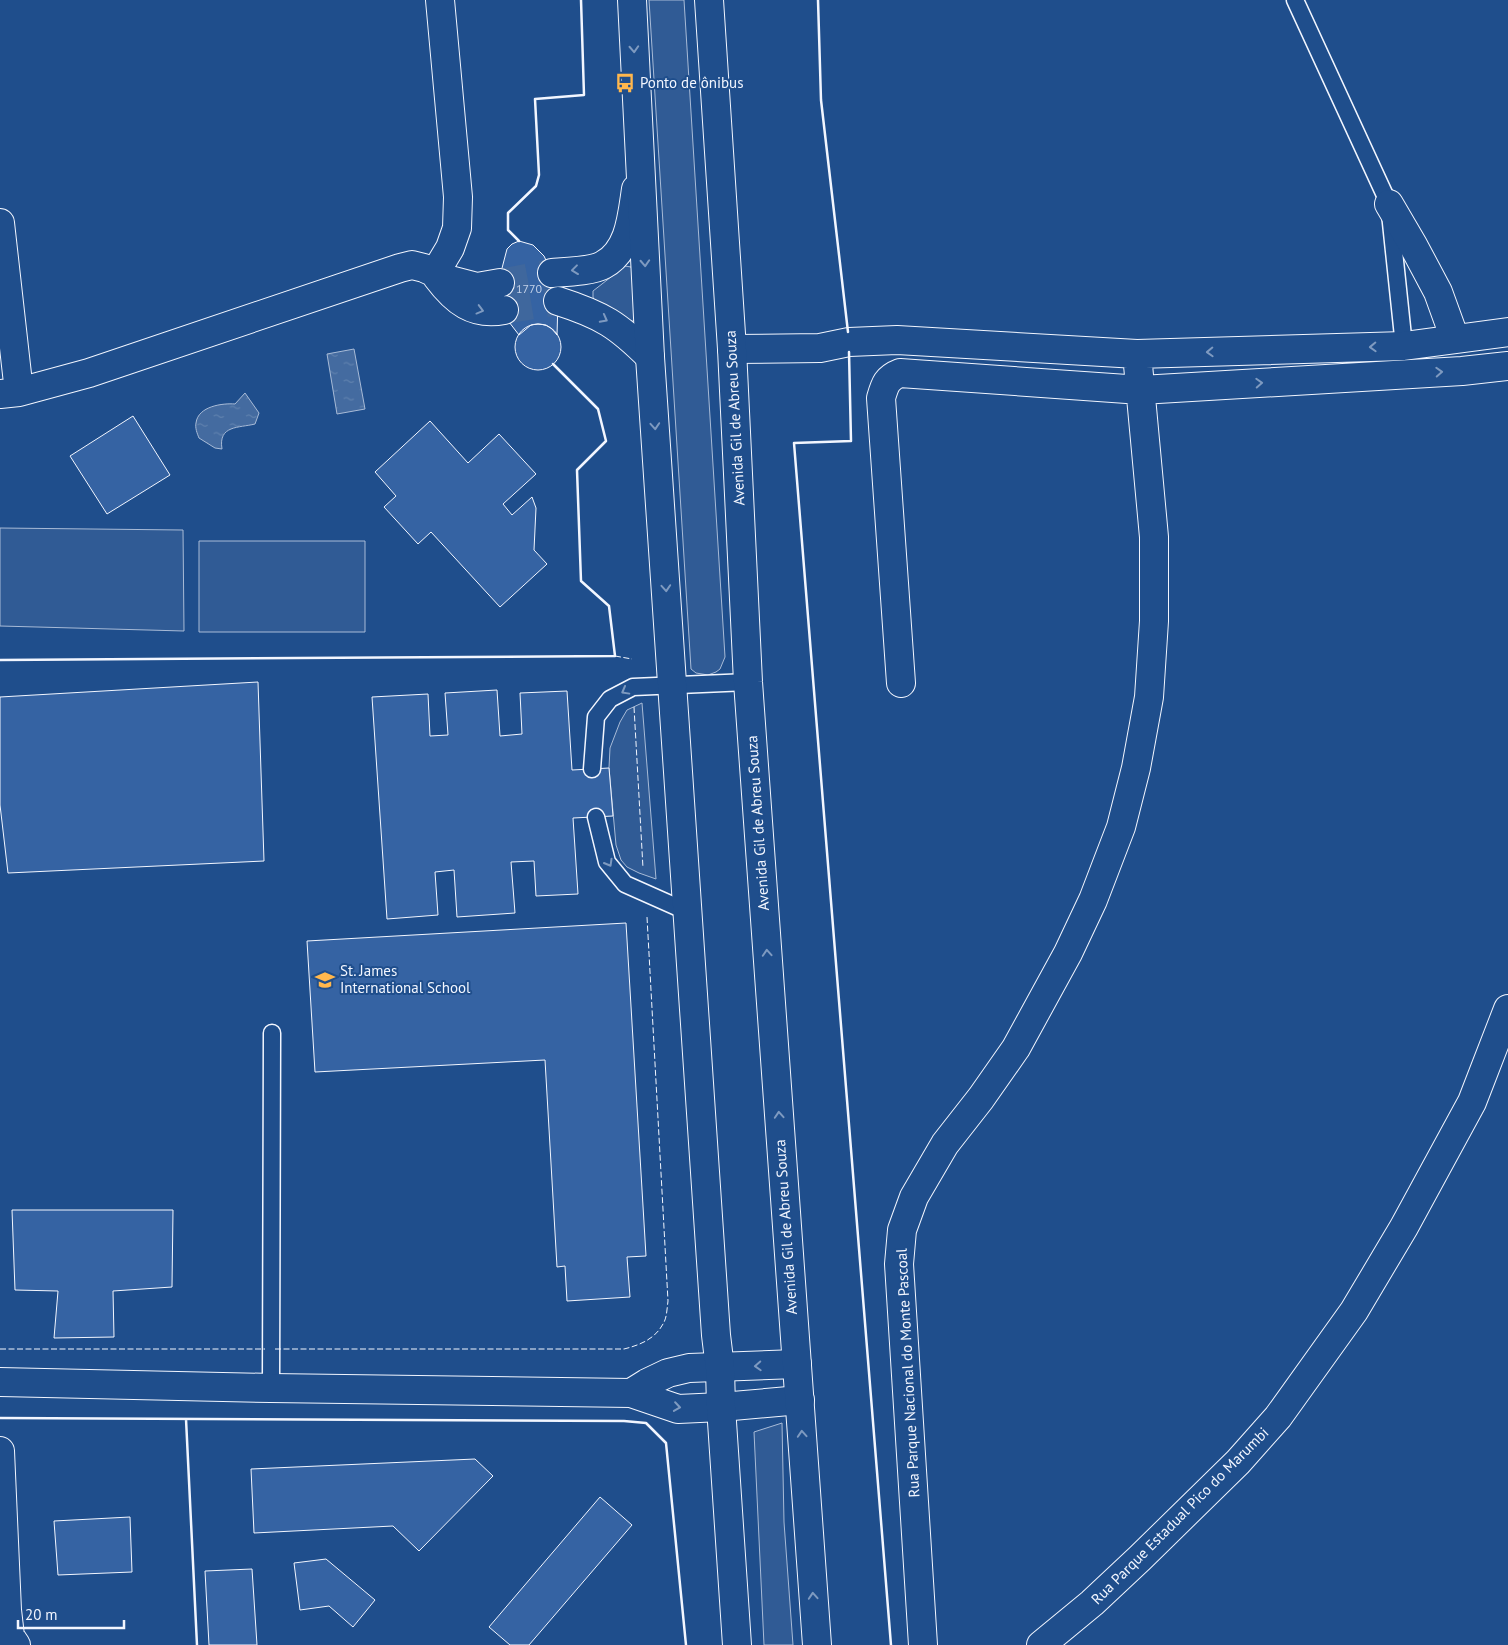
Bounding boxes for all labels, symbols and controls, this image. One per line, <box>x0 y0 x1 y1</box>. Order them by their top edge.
one-way arrow <box>629 45 640 53</box>
bus stop icon: Ponto de ônibus <box>614 72 636 94</box>
place label: Ponto de ônibus <box>640 73 744 92</box>
one-way arrow <box>640 260 651 268</box>
one-way arrow <box>571 264 579 275</box>
house number: 1770 <box>516 281 543 296</box>
one-way arrow <box>475 304 484 315</box>
one-way arrow <box>598 312 607 322</box>
street label: Avenida Gil de Abreu Souza <box>720 330 749 506</box>
one-way arrow <box>1369 342 1376 352</box>
one-way arrow <box>1206 346 1214 357</box>
one-way arrow <box>1435 367 1443 378</box>
one-way arrow <box>1255 378 1263 389</box>
one-way arrow <box>649 422 660 430</box>
one-way arrow <box>660 584 671 592</box>
one-way arrow <box>621 685 630 695</box>
street label: Avenida Gil de Abreu Souza <box>742 735 773 911</box>
one-way arrow <box>603 858 613 867</box>
one-way arrow <box>762 949 773 957</box>
place label: St. James International School <box>340 961 471 997</box>
school or university icon: St. James International School <box>314 969 336 991</box>
one-way arrow <box>773 1111 784 1119</box>
street label: Avenida Gil de Abreu Souza <box>770 1139 801 1315</box>
street label: Rua Parque Nacional do Monte Pascoal <box>891 1247 924 1498</box>
one-way arrow <box>754 1361 762 1371</box>
one-way arrow <box>673 1401 681 1412</box>
street label: Rua Parque Estadual Pico do Marumbi <box>1087 1423 1272 1608</box>
one-way arrow <box>797 1430 808 1438</box>
one-way arrow <box>808 1592 819 1600</box>
scale bar <box>18 1598 124 1630</box>
text: 20 m <box>25 1605 58 1624</box>

